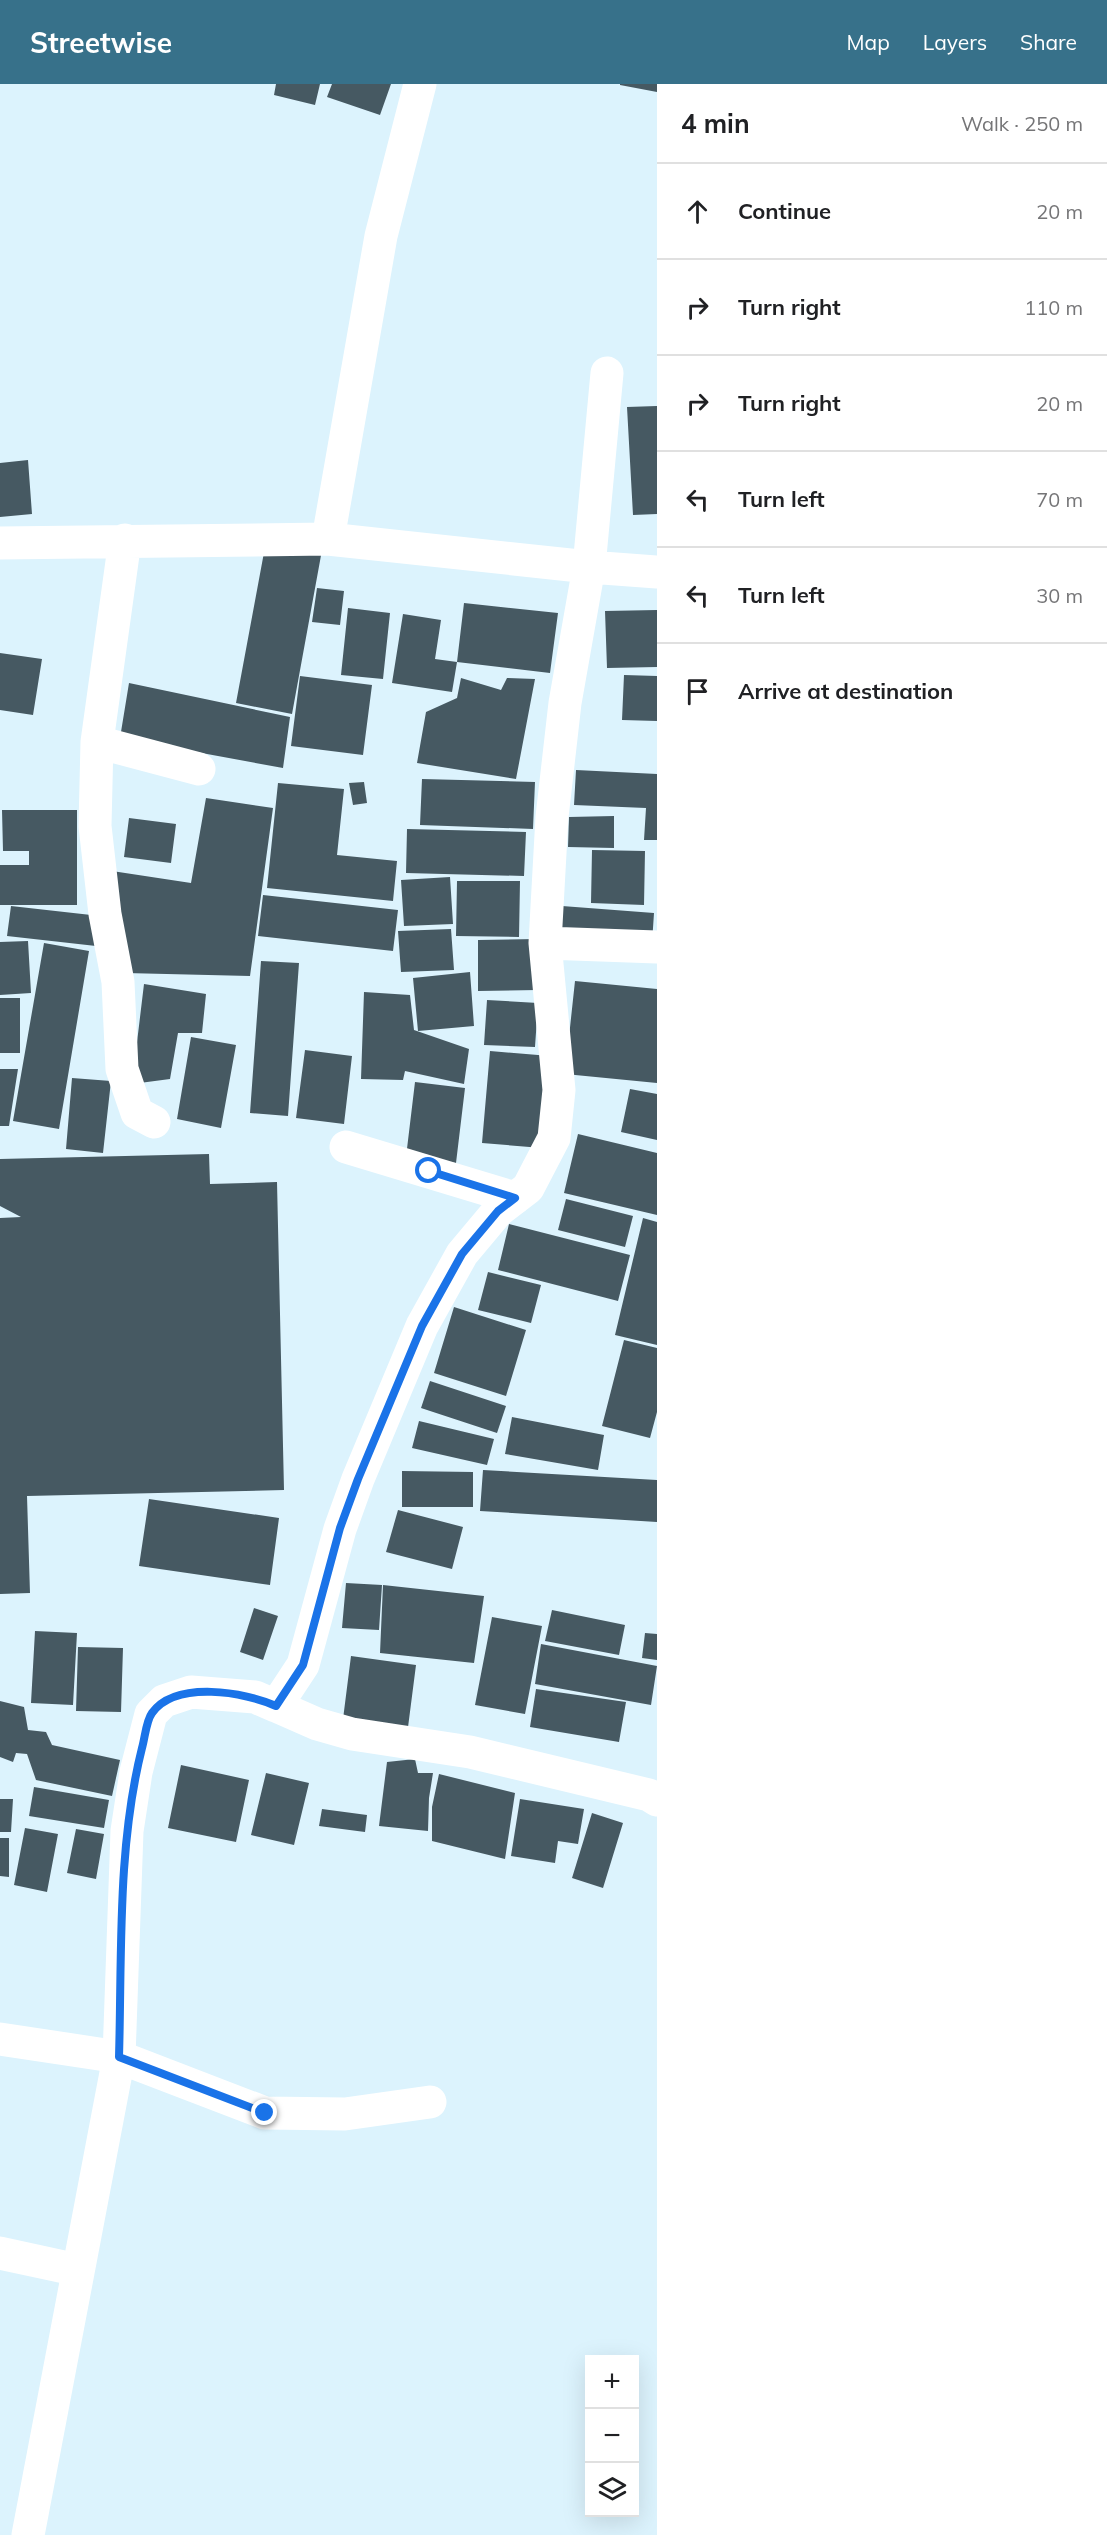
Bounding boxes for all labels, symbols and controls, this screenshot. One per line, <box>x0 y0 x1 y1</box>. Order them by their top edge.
text: Streetwise <box>30 25 172 60</box>
text: Map <box>847 29 890 55</box>
text: Layers <box>923 29 987 55</box>
text: Share <box>1020 29 1077 55</box>
text: 4 min <box>681 107 750 140</box>
text: Walk · 250 m <box>961 111 1083 136</box>
icon: ahead <box>681 195 714 228</box>
text: Continue <box>738 197 831 225</box>
text: 20 m <box>1036 199 1083 224</box>
icon: right <box>681 291 714 324</box>
text: Turn right <box>738 293 841 321</box>
text: 110 m <box>1024 295 1083 320</box>
icon: right <box>681 387 714 420</box>
text: Turn right <box>738 389 841 417</box>
text: 20 m <box>1036 391 1083 416</box>
icon: left <box>681 483 714 516</box>
text: Turn left <box>738 485 825 513</box>
text: 70 m <box>1036 487 1083 512</box>
icon: left <box>681 579 714 612</box>
text: Turn left <box>738 581 825 609</box>
text: 30 m <box>1036 583 1083 608</box>
icon: arrive <box>681 675 714 708</box>
text: Arrive at destination <box>738 677 953 705</box>
route start <box>415 1157 441 1183</box>
route end <box>251 2099 277 2125</box>
map controls <box>585 2355 639 2517</box>
button: + <box>585 2355 639 2409</box>
button: − <box>585 2409 639 2463</box>
button: layers <box>585 2463 639 2517</box>

